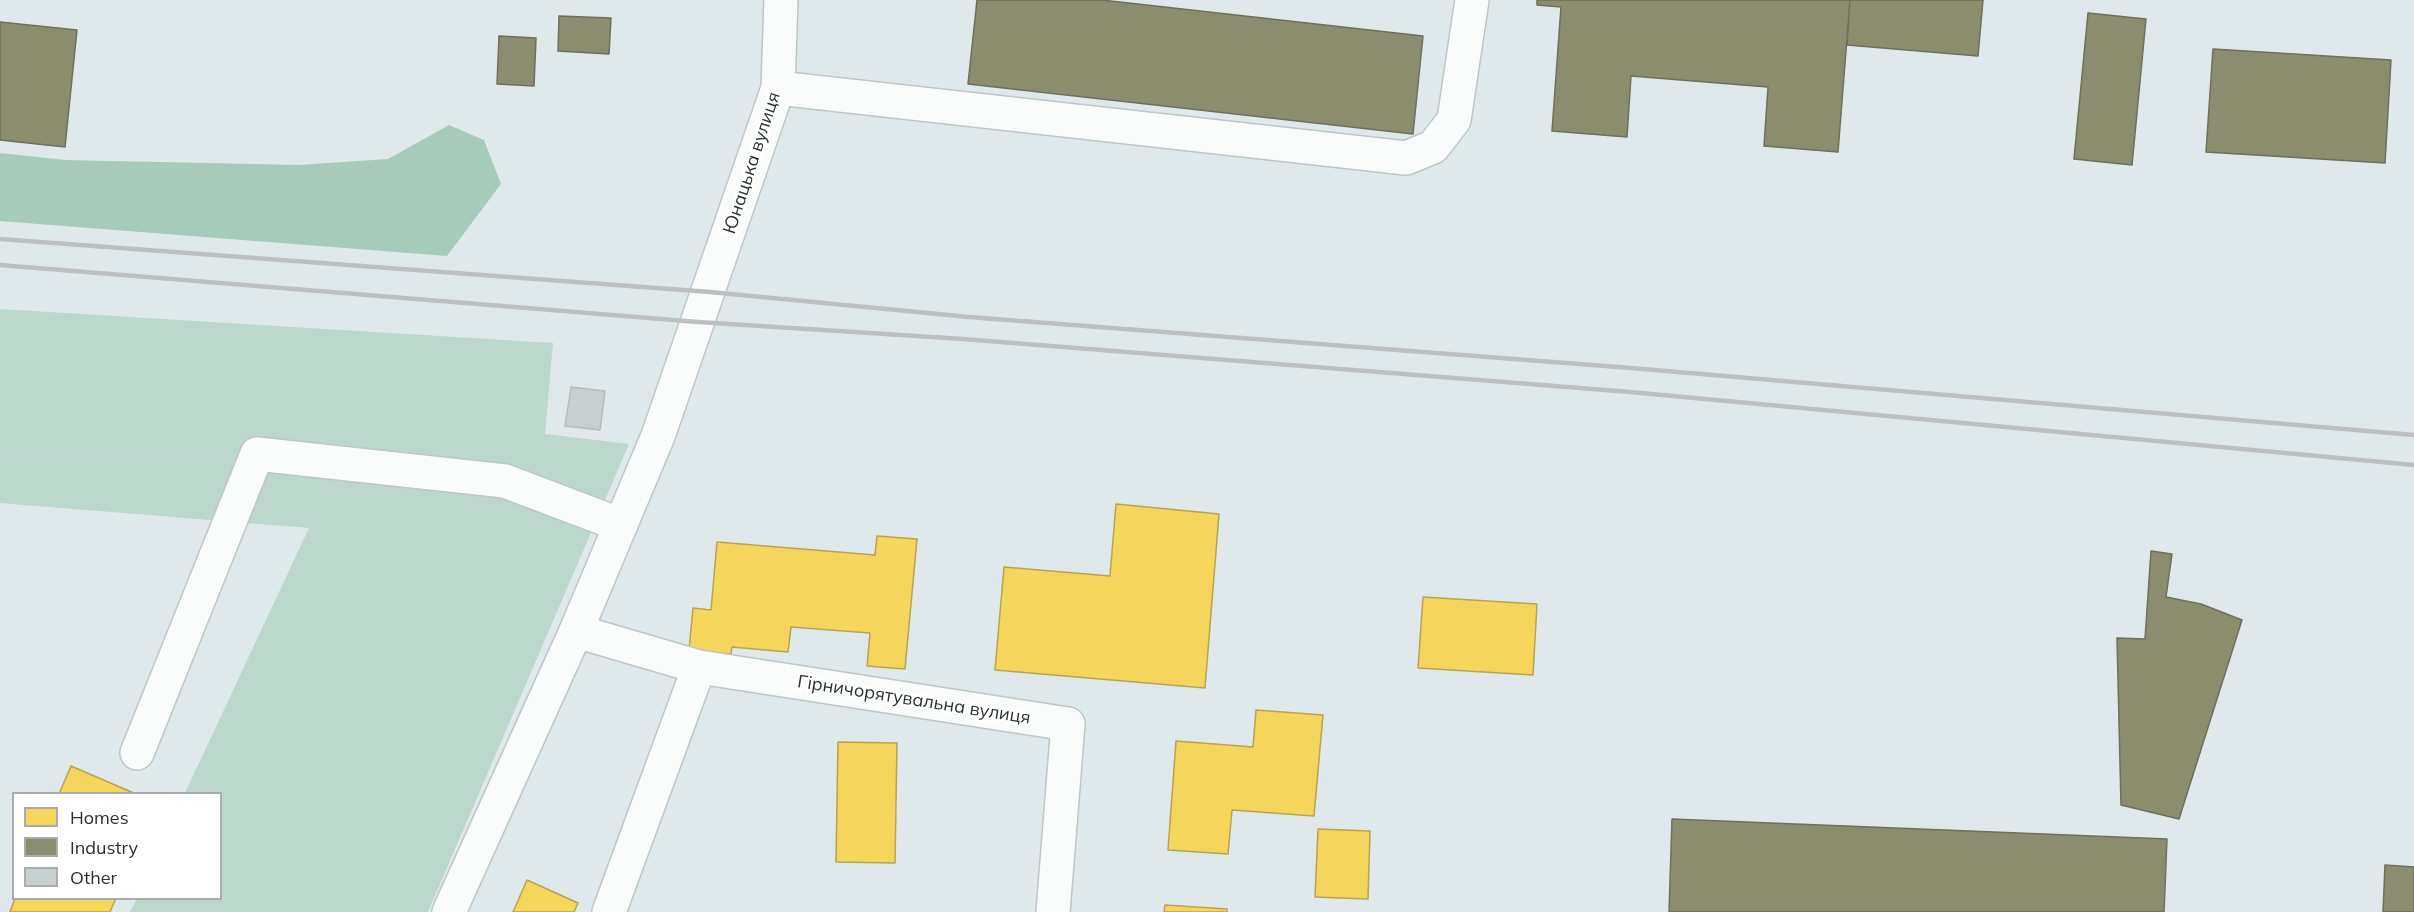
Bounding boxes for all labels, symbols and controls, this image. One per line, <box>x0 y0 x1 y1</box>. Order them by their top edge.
street label: Юнацька вулиця <box>719 89 785 237</box>
street label: Гірничорятувальна вулиця <box>796 671 1032 729</box>
legend <box>12 792 222 900</box>
text: Homes <box>70 806 129 829</box>
text: Industry <box>70 836 138 859</box>
text: Other <box>70 866 117 889</box>

